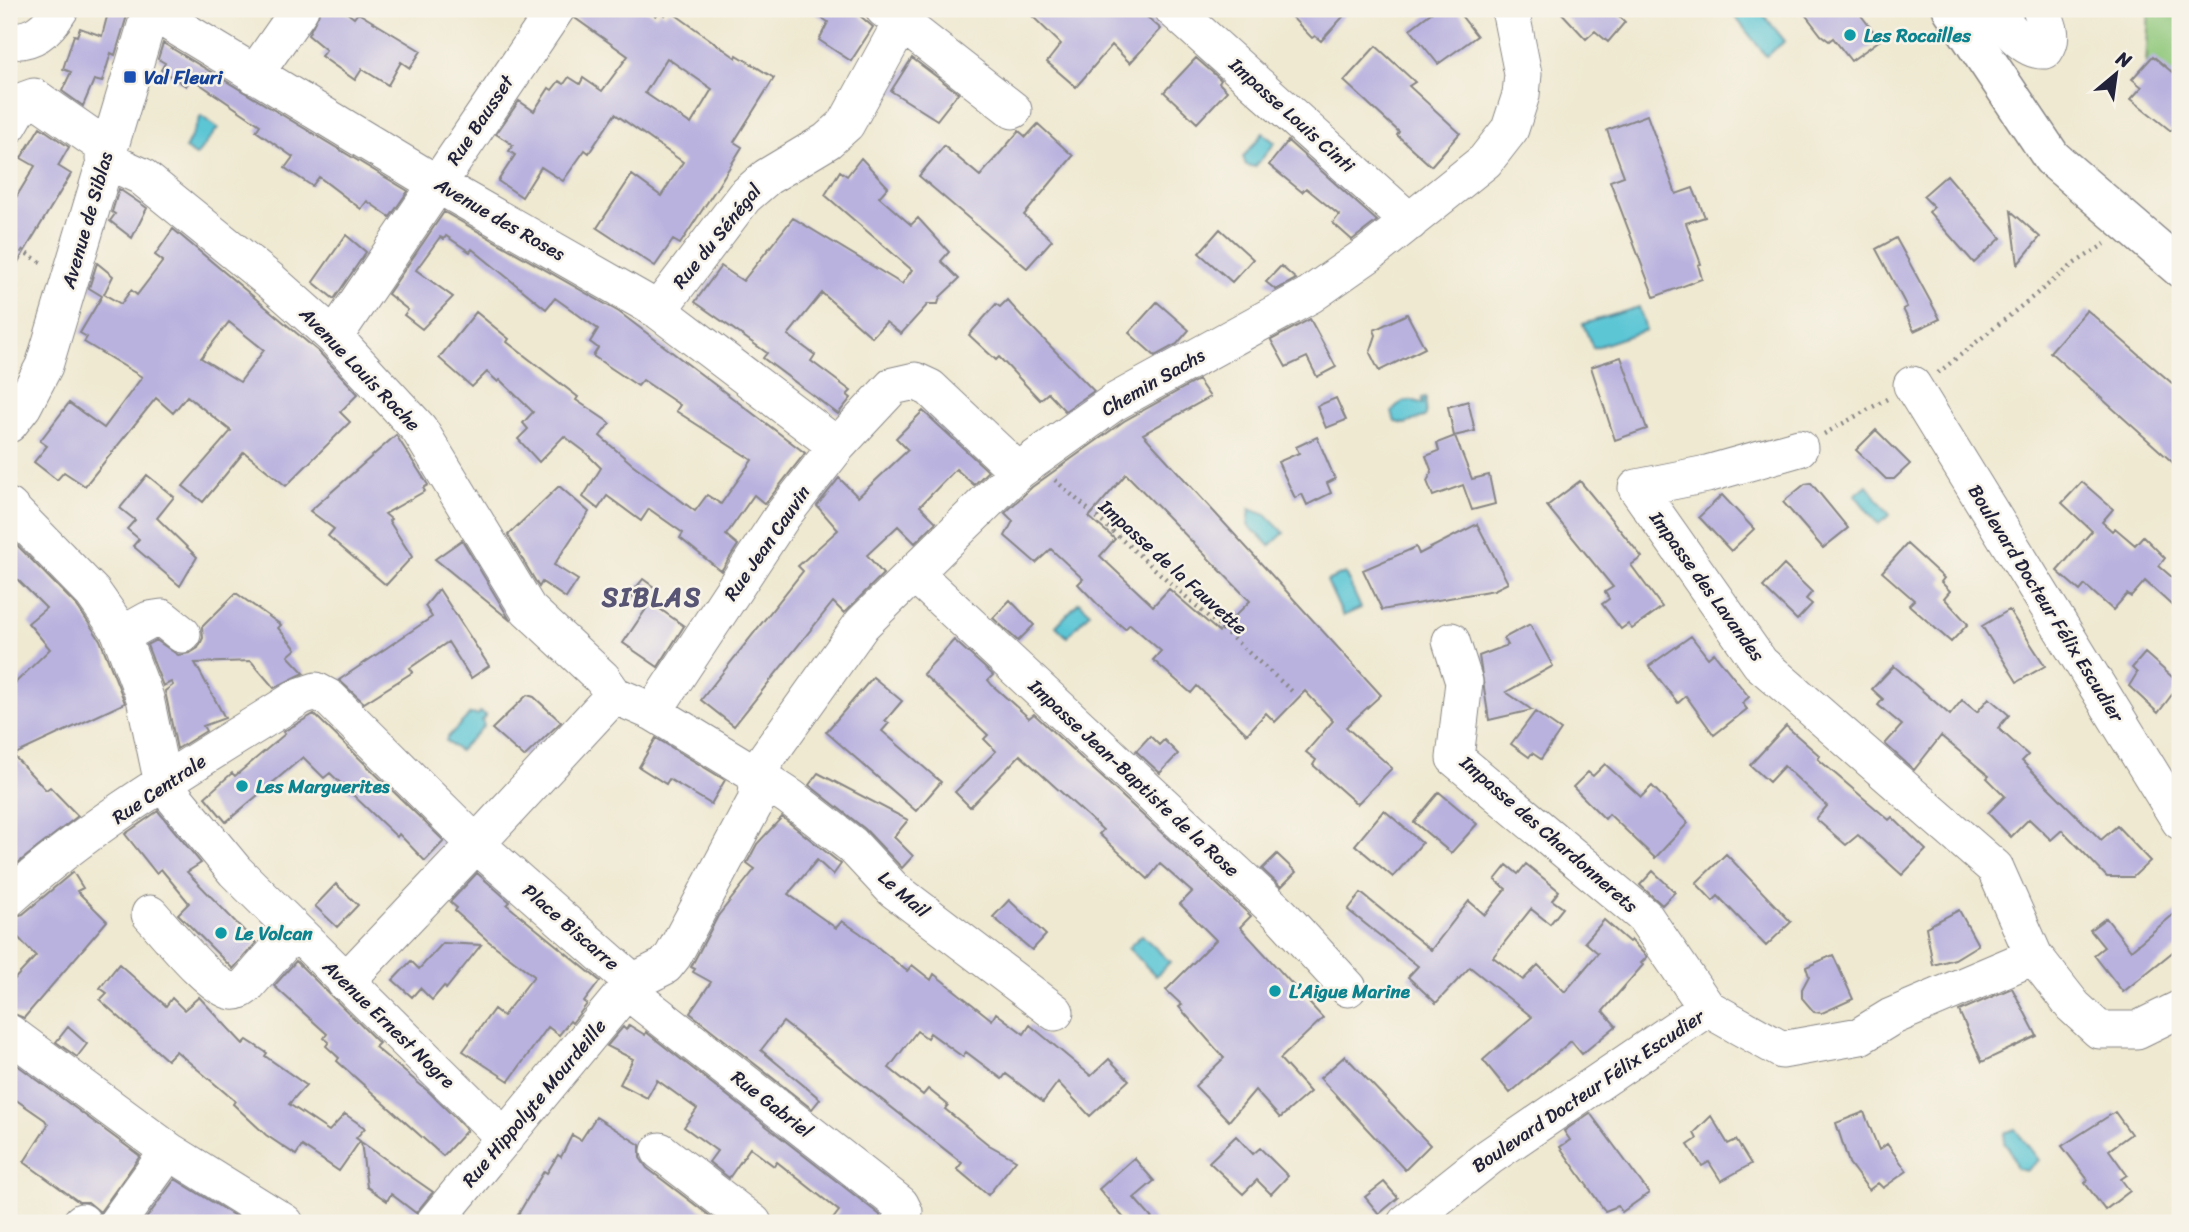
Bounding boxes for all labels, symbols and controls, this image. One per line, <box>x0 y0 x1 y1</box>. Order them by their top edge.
place label: Les Rocailles <box>1864 19 1972 52</box>
marker: Les Rocailles <box>1842 27 1858 43</box>
north arrow <box>2080 38 2150 108</box>
text: N <box>2109 41 2138 78</box>
street label: Impasse Louis Cinti <box>1221 48 1363 181</box>
place label: Val Fleuri <box>144 61 224 94</box>
street label: Rue Bausset <box>437 67 523 172</box>
marker: Val Fleuri <box>122 69 138 85</box>
street label: Avenue de Siblas <box>51 148 122 293</box>
street label: Avenue des Roses <box>428 168 572 270</box>
street label: Rue du Sénégal <box>664 176 770 296</box>
street label: Avenue Louis Roche <box>291 298 429 439</box>
street label: Chemin Sachs <box>1095 339 1211 425</box>
street label: Rue Jean Cauvin <box>715 478 819 608</box>
street label: Boulevard Docteur Félix Escudier <box>1959 478 2133 729</box>
street label: Impasse de la Fauvette <box>1090 490 1255 643</box>
street label: Impasse des Lavandes <box>1640 503 1773 669</box>
district label: SIBLAS <box>601 574 702 620</box>
street label: Impasse Jean-Baptiste de la Rose <box>1020 670 1248 885</box>
street label: Rue Centrale <box>105 745 213 833</box>
street label: Impasse des Chardonnerets <box>1451 746 1646 921</box>
place label: Les Marguerites <box>256 770 391 803</box>
marker: Les Marguerites <box>234 778 250 794</box>
street label: Le Mail <box>871 862 938 926</box>
street label: Place Biscarre <box>515 875 627 979</box>
place label: Le Volcan <box>235 917 313 950</box>
marker: Le Volcan <box>213 925 229 941</box>
street label: Avenue Ernest Nogre <box>314 951 463 1097</box>
place label: L’Aigue Marine <box>1289 975 1411 1008</box>
marker: L’Aigue Marine <box>1267 983 1283 999</box>
street label: Boulevard Docteur Félix Escudier <box>1465 1000 1712 1182</box>
street label: Rue Hippolyte Mourdeille <box>453 1011 615 1195</box>
street label: Rue Gabriel <box>724 1061 821 1147</box>

